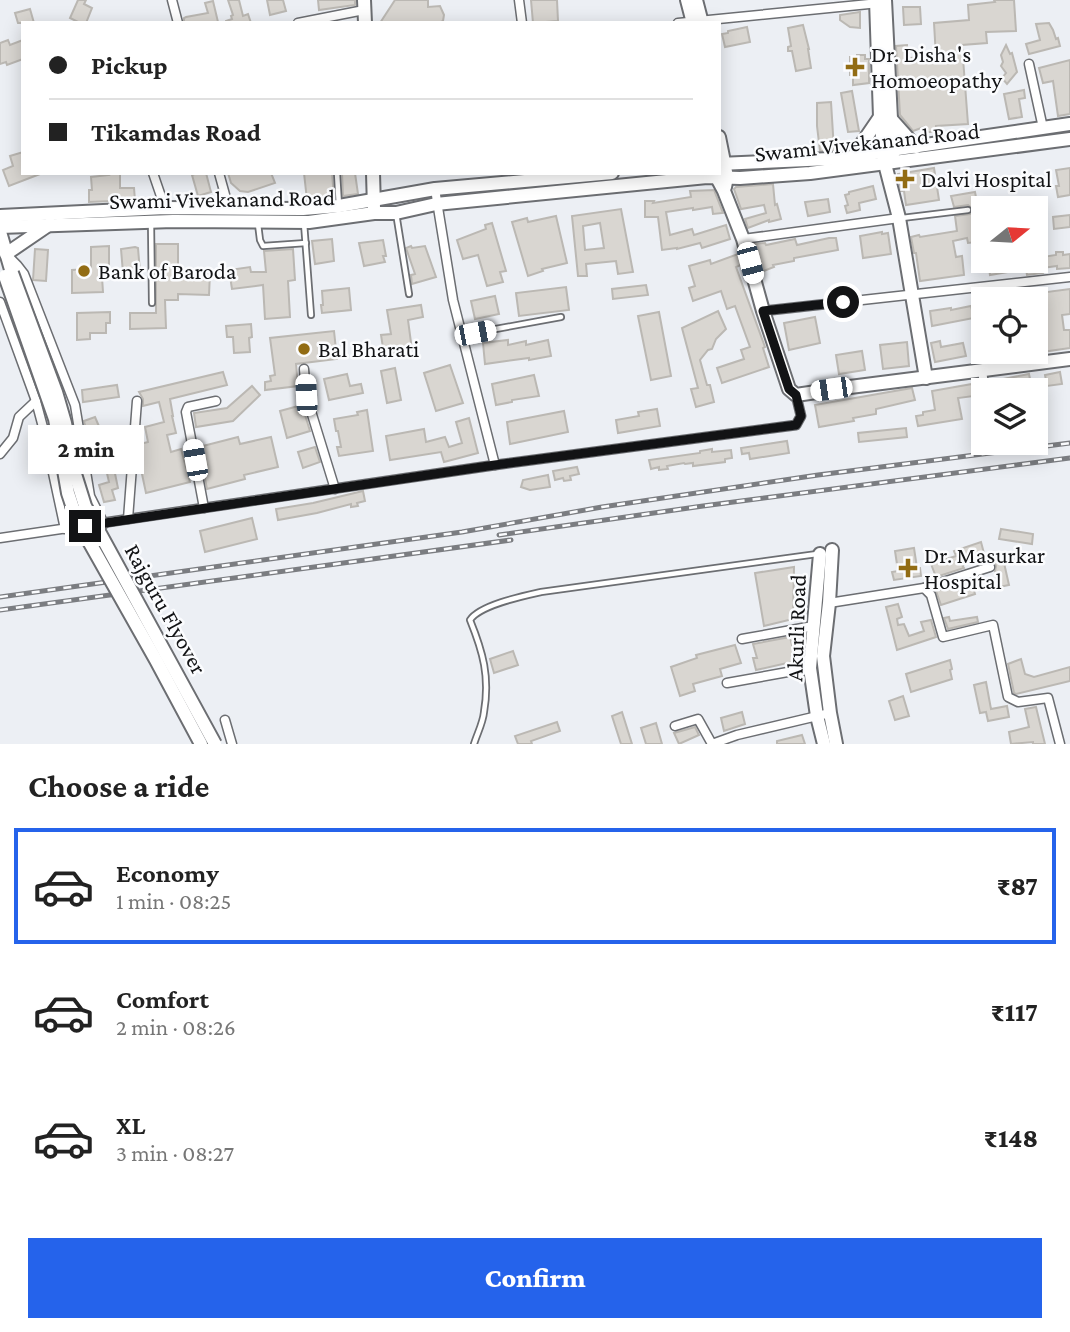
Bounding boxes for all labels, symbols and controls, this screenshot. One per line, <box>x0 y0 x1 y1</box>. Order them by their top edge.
place label: Dr. Disha's Homoeopathy <box>871 41 1003 93</box>
text: Pickup <box>91 51 168 80</box>
marker: Dr. Disha's Homoeopathy <box>845 57 865 77</box>
street label: Swami Vivekanand Road <box>753 117 981 167</box>
text: Tikamdas Road <box>91 118 261 147</box>
place label: Dalvi Hospital <box>921 166 1052 192</box>
marker: Dalvi Hospital <box>895 169 915 189</box>
street label: Swami Vivekanand Road <box>109 184 335 214</box>
north arrow <box>971 196 1048 273</box>
map controls <box>971 196 1048 455</box>
car <box>735 240 766 286</box>
place label: Bank of Baroda <box>98 258 237 284</box>
marker: Bank of Baroda <box>76 263 92 279</box>
route start <box>827 286 859 318</box>
button: locate <box>971 287 1048 364</box>
car <box>453 319 498 347</box>
place label: Bal Bharati <box>318 336 419 362</box>
marker: Bal Bharati <box>296 341 312 357</box>
car <box>295 373 318 417</box>
car <box>809 376 854 402</box>
button: layers <box>971 378 1048 455</box>
callout: 2 min <box>27 424 143 474</box>
text: 2 min <box>58 436 114 462</box>
car <box>182 437 209 483</box>
route end <box>69 510 101 542</box>
street label: Rajguru Flyover <box>120 539 212 679</box>
place label: Dr. Masurkar Hospital <box>924 542 1045 594</box>
marker: Dr. Masurkar Hospital <box>898 558 918 578</box>
street label: Akurli Road <box>781 574 811 682</box>
text: Choose a ride <box>28 768 209 804</box>
icon: car <box>32 855 95 918</box>
text: Economy <box>116 859 219 888</box>
text: ₹87 <box>997 872 1038 901</box>
text: 1 min · 08:25 <box>116 888 231 914</box>
icon: car <box>32 981 95 1044</box>
text: Comfort <box>116 985 209 1014</box>
text: ₹117 <box>991 998 1038 1027</box>
text: 2 min · 08:26 <box>116 1014 236 1040</box>
icon: car <box>32 1107 95 1170</box>
text: XL <box>116 1111 145 1140</box>
text: ₹148 <box>984 1124 1038 1153</box>
text: 3 min · 08:27 <box>116 1140 234 1166</box>
button: Confirm <box>28 1238 1042 1318</box>

